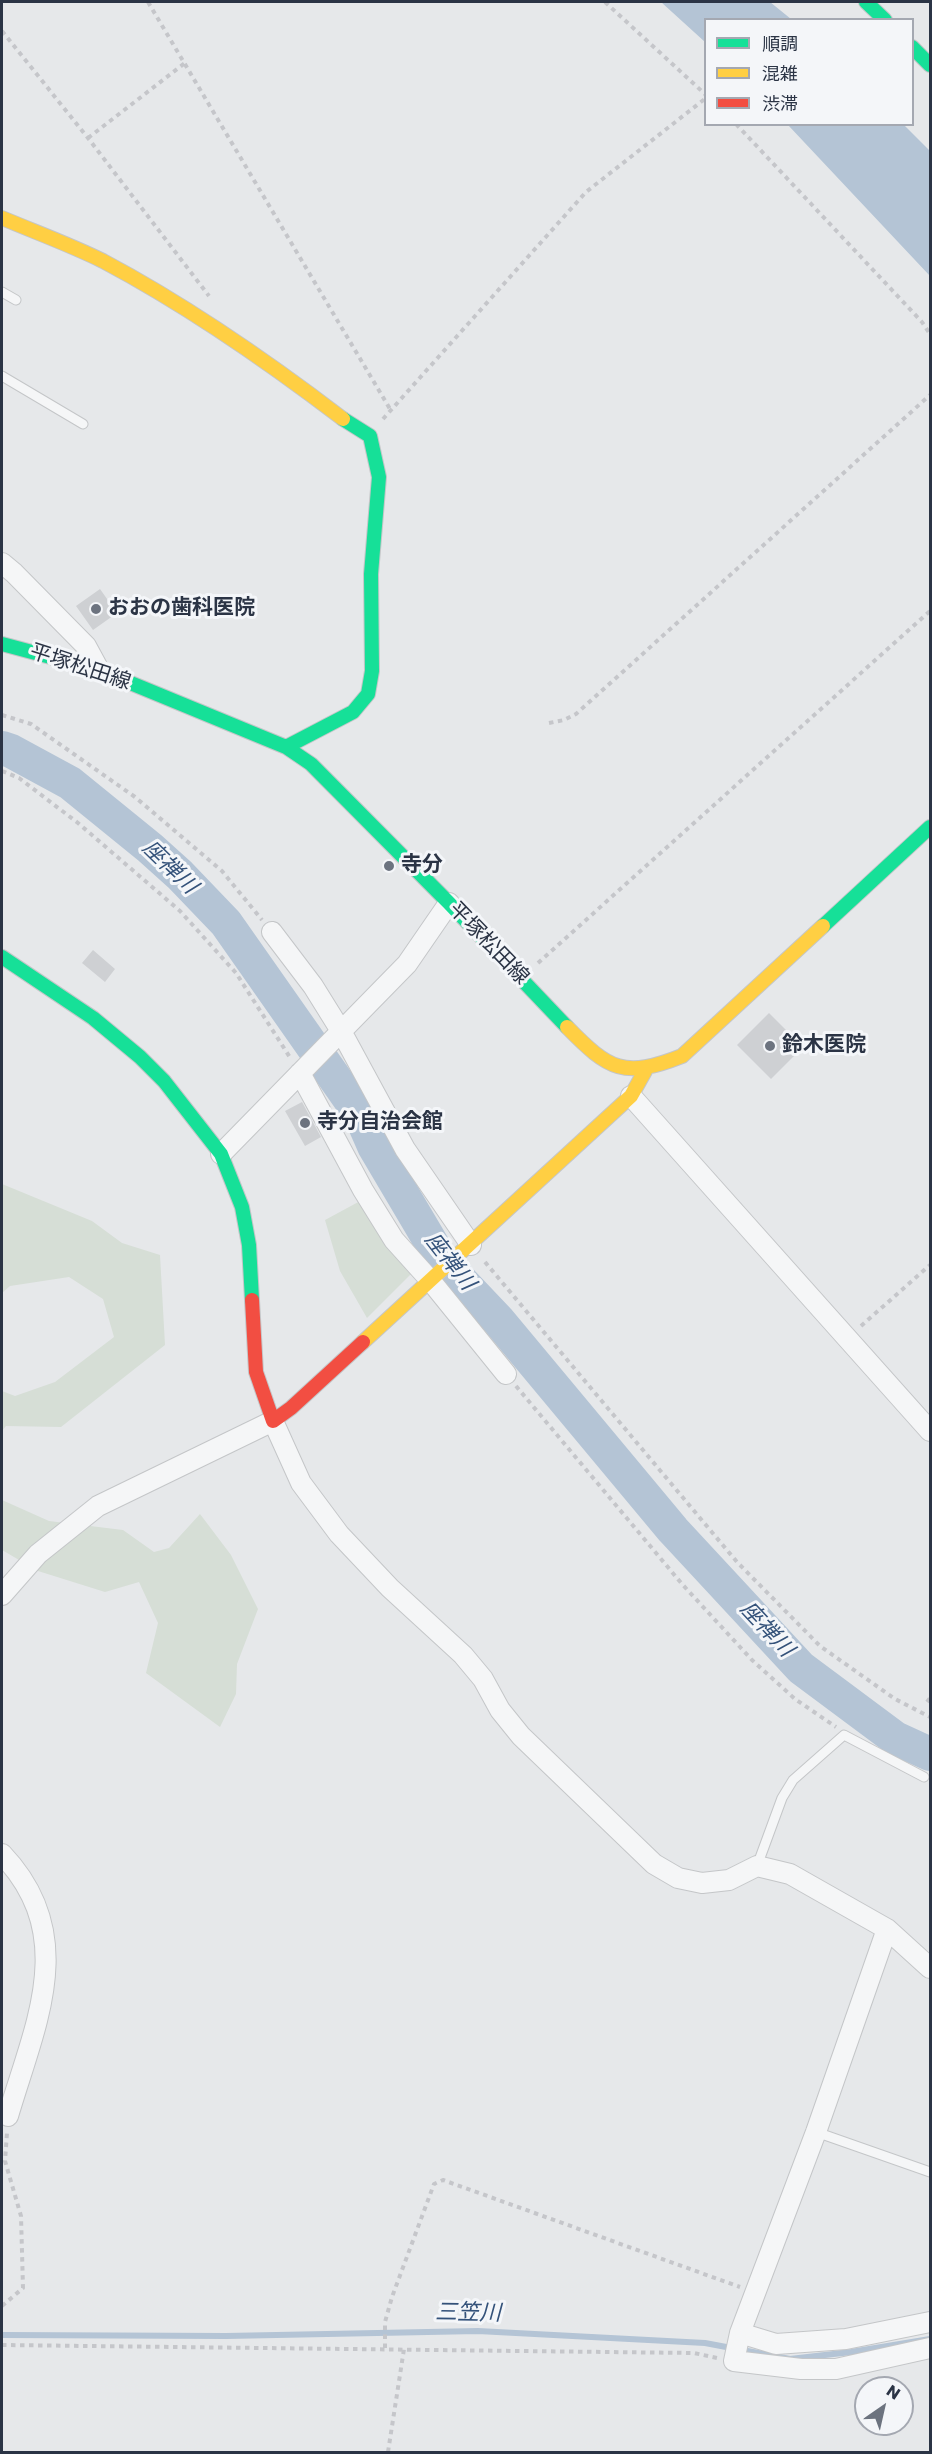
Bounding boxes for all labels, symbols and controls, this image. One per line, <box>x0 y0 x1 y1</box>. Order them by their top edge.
legend <box>704 18 914 126</box>
text: 順調 <box>762 31 798 56</box>
text: 混雑 <box>762 61 798 86</box>
text: 渋滞 <box>762 91 798 116</box>
place label: おおの歯科医院 <box>108 596 255 622</box>
marker: おおの歯科医院 <box>89 602 103 616</box>
street label: 平塚松田線 <box>26 640 134 696</box>
water label: 座禅川 <box>136 836 202 900</box>
place label: 寺分 <box>401 853 443 879</box>
marker: 寺分 <box>382 859 396 873</box>
street label: 平塚松田線 <box>442 897 534 991</box>
place label: 鈴木医院 <box>782 1033 866 1059</box>
marker: 鈴木医院 <box>763 1039 777 1053</box>
place label: 寺分自治会館 <box>317 1110 443 1136</box>
marker: 寺分自治会館 <box>298 1116 312 1130</box>
water label: 座禅川 <box>418 1228 480 1296</box>
water label: 座禅川 <box>734 1597 798 1663</box>
water label: 三笠川 <box>435 2300 501 2328</box>
north arrow <box>854 2376 914 2436</box>
text: N <box>882 2379 905 2405</box>

